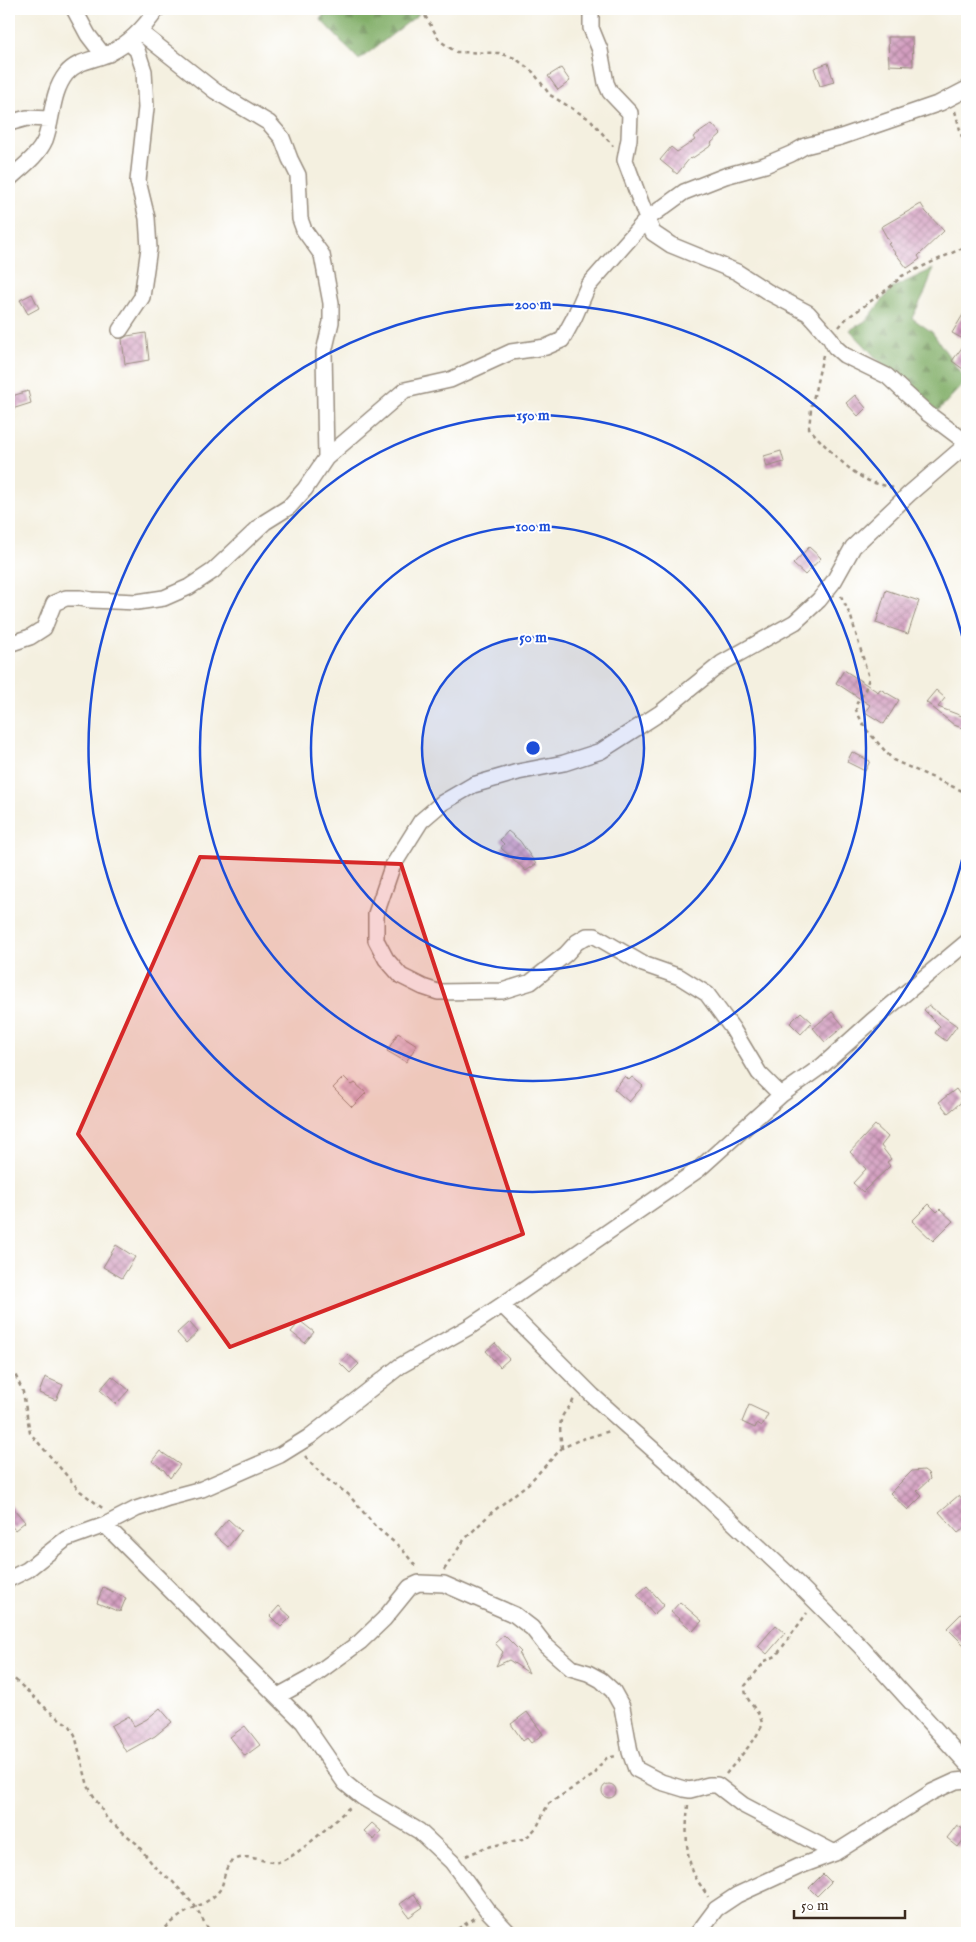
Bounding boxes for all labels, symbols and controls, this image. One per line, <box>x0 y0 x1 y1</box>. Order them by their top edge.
text: 200 m <box>515 295 552 314</box>
text: 150 m <box>516 406 550 425</box>
text: 100 m <box>515 517 551 536</box>
text: 50 m <box>519 628 547 647</box>
centre of rings <box>524 739 542 757</box>
scale bar <box>794 1887 905 1919</box>
text: 50 m <box>801 1896 829 1915</box>

